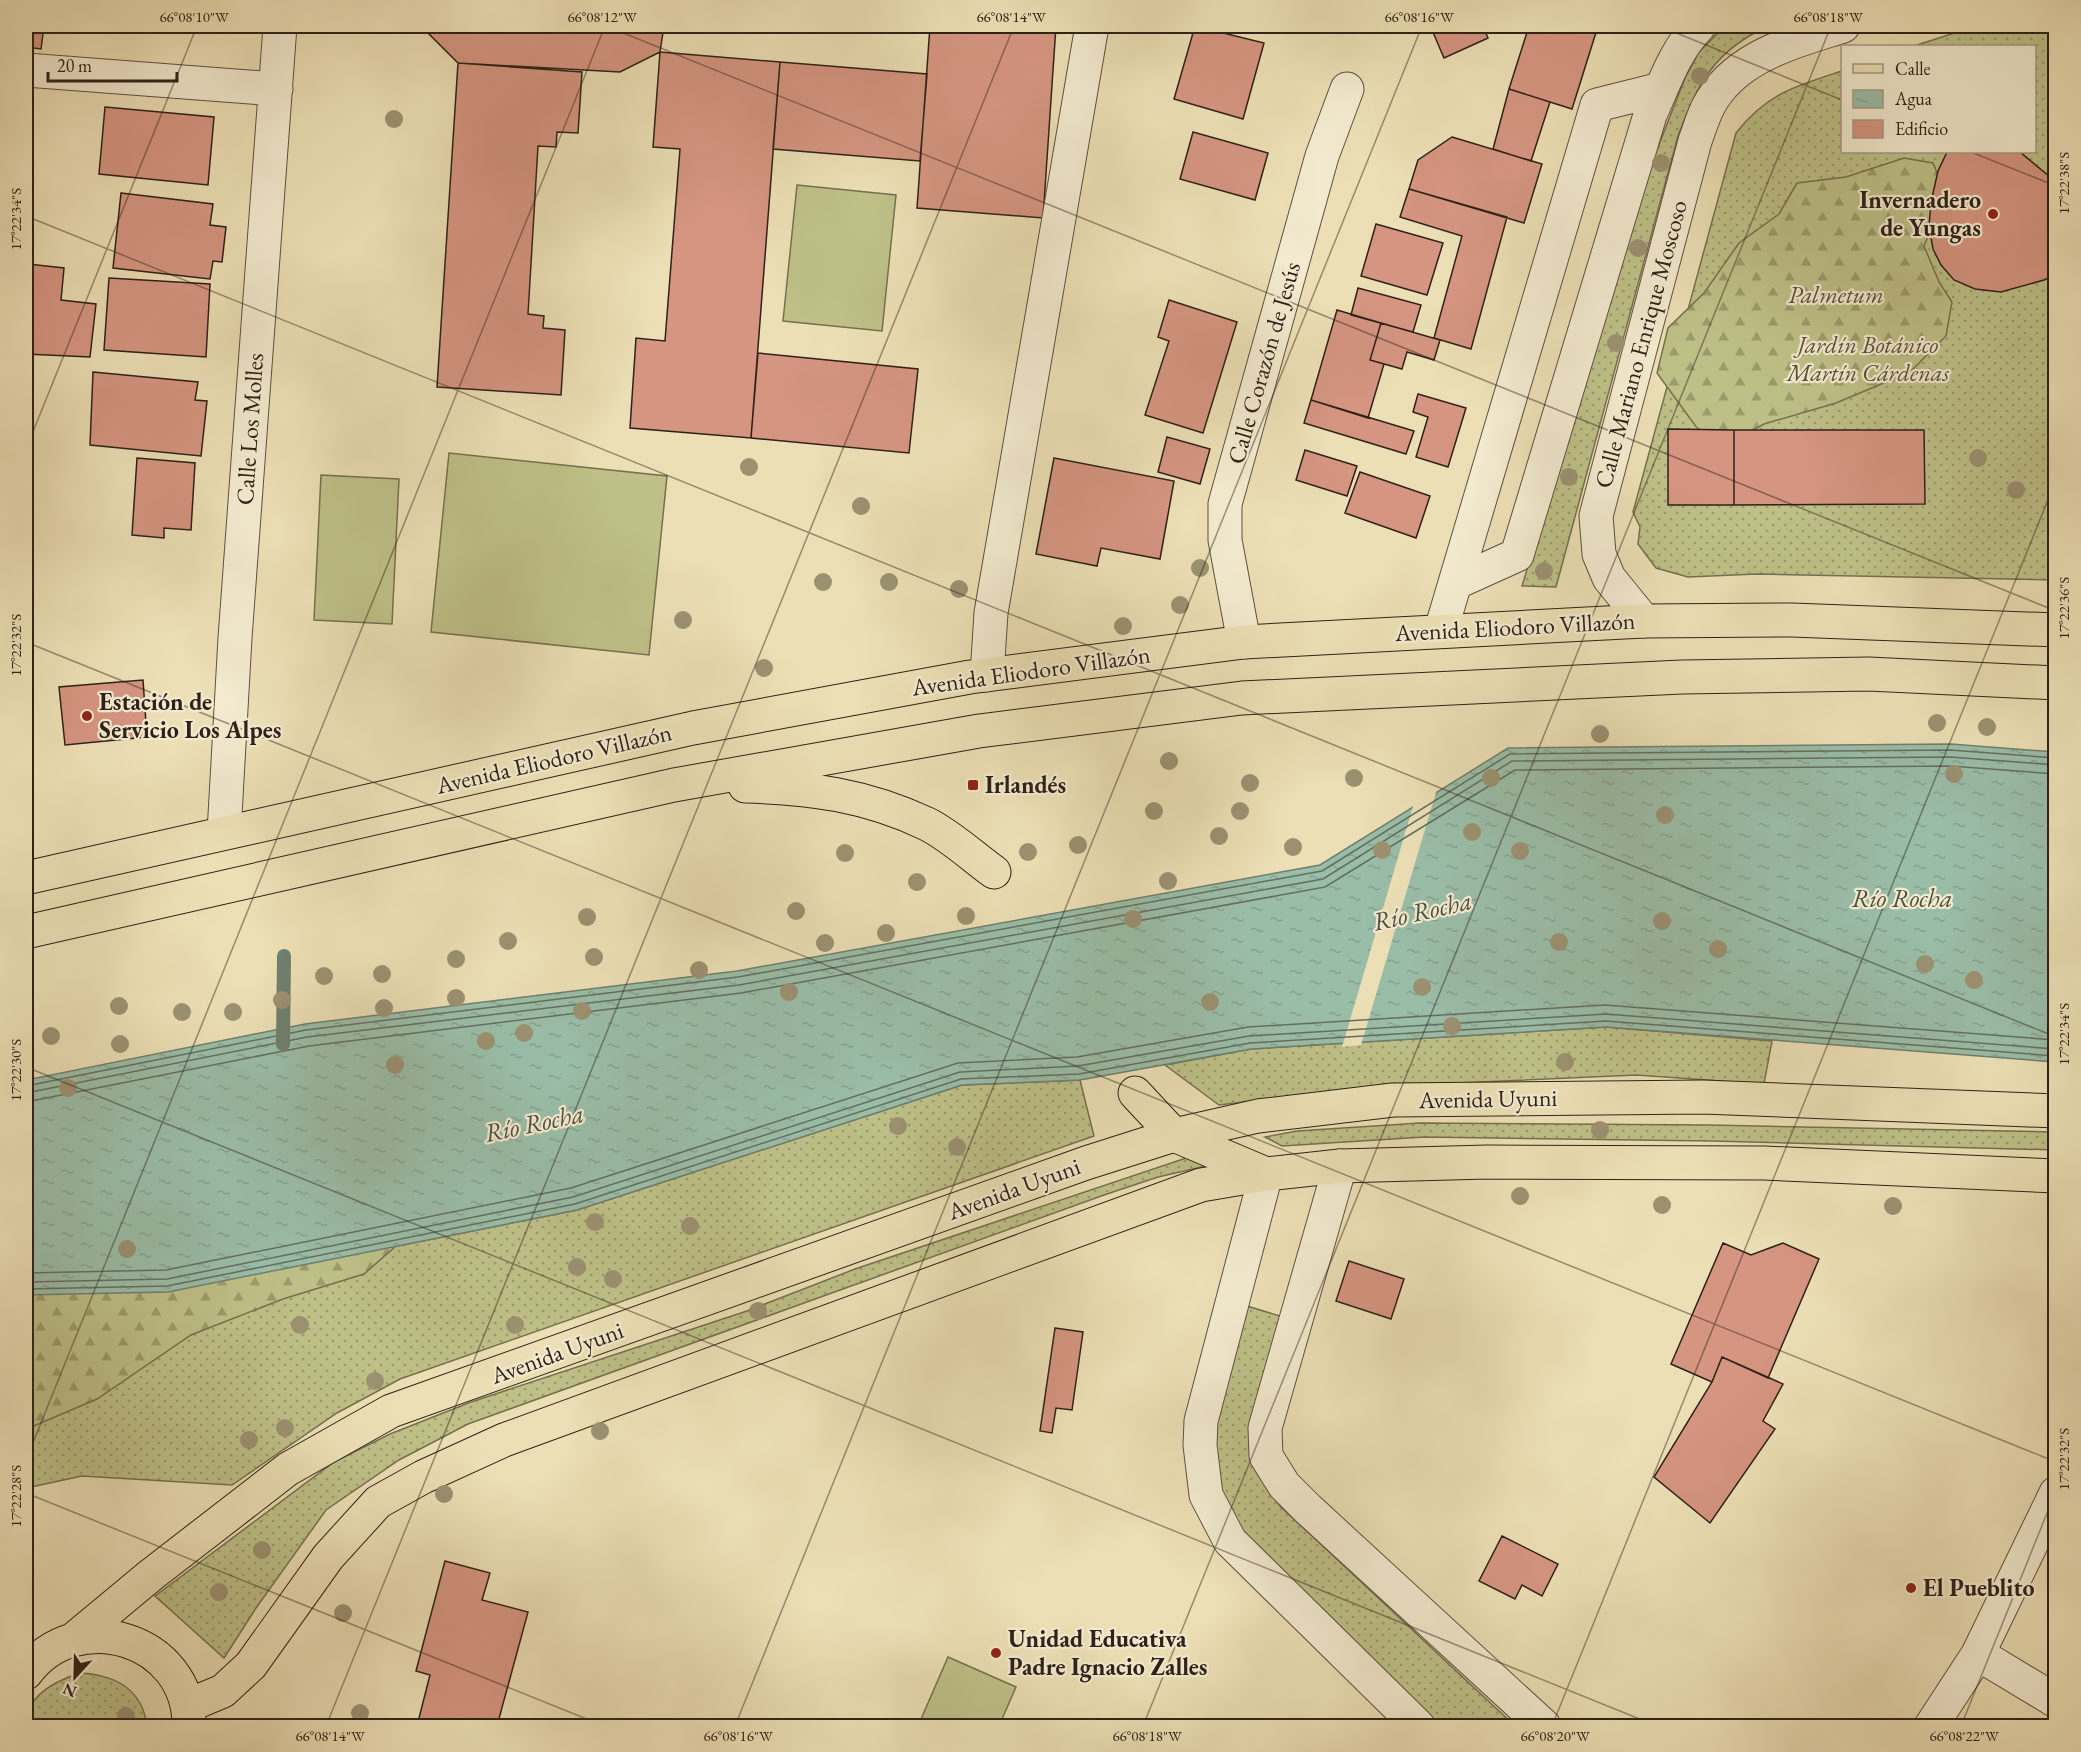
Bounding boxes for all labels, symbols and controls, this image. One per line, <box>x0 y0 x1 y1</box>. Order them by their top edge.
text: 66°08'10"W <box>159 7 229 26</box>
text: 66°08'12"W <box>567 7 637 26</box>
text: 66°08'14"W <box>976 7 1046 26</box>
text: 66°08'16"W <box>1384 7 1454 26</box>
text: 66°08'18"W <box>1793 7 1863 26</box>
scale bar <box>48 45 177 83</box>
legend <box>1841 45 2036 153</box>
text: 20 m <box>57 54 92 77</box>
text: Calle <box>1895 57 1931 80</box>
text: Agua <box>1894 87 1933 110</box>
text: Edificio <box>1895 117 1948 140</box>
text: 17°22'38"S <box>2054 152 2073 214</box>
place label: Invernadero de Yungas <box>1859 184 1981 244</box>
text: 17°22'34"S <box>6 188 25 250</box>
street label: Calle Mariano Enrique Moscoso <box>1587 196 1694 491</box>
marker: Invernadero de Yungas <box>1986 207 2000 221</box>
street label: Calle Corazón de Jesús <box>1220 258 1307 467</box>
park label: Palmetum <box>1788 279 1884 310</box>
park label: Jardín Botánico Martín Cárdenas <box>1785 329 1950 388</box>
street label: Calle Los Molles <box>229 352 270 506</box>
text: 17°22'36"S <box>2054 577 2073 639</box>
street label: Avenida Eliodoro Villazón <box>1393 605 1636 648</box>
text: 17°22'32"S <box>6 614 25 676</box>
street label: Avenida Eliodoro Villazón <box>909 638 1153 703</box>
place label: Estación de Servicio Los Alpes <box>99 686 281 745</box>
marker: Estación de Servicio Los Alpes <box>80 709 94 723</box>
street label: Avenida Eliodoro Villazón <box>432 716 675 801</box>
place label: Irlandés <box>985 769 1066 800</box>
marker: Irlandés <box>966 778 980 792</box>
water label: Río Rocha <box>1852 881 1952 915</box>
water label: Río Rocha <box>1369 883 1475 939</box>
text: 17°22'34"S <box>2054 1003 2073 1065</box>
text: 17°22'30"S <box>6 1039 25 1101</box>
street label: Avenida Uyuni <box>1417 1082 1558 1115</box>
water label: Río Rocha <box>481 1096 587 1150</box>
street label: Avenida Uyuni <box>942 1150 1084 1227</box>
street label: Avenida Uyuni <box>485 1314 627 1391</box>
text: 17°22'32"S <box>2054 1428 2073 1490</box>
text: 17°22'28"S <box>6 1465 25 1527</box>
place label: El Pueblito <box>1923 1572 2034 1603</box>
marker: El Pueblito <box>1904 1581 1918 1595</box>
place label: Unidad Educativa Padre Ignacio Zalles <box>1008 1623 1207 1683</box>
marker: Unidad Educativa Padre Ignacio Zalles <box>989 1646 1003 1660</box>
north arrow <box>45 1647 105 1707</box>
text: N <box>60 1678 80 1703</box>
text: 66°08'14"W <box>295 1726 365 1745</box>
text: 66°08'16"W <box>703 1726 773 1745</box>
text: 66°08'18"W <box>1112 1726 1182 1745</box>
text: 66°08'20"W <box>1520 1726 1590 1745</box>
text: 66°08'22"W <box>1929 1726 1999 1745</box>

